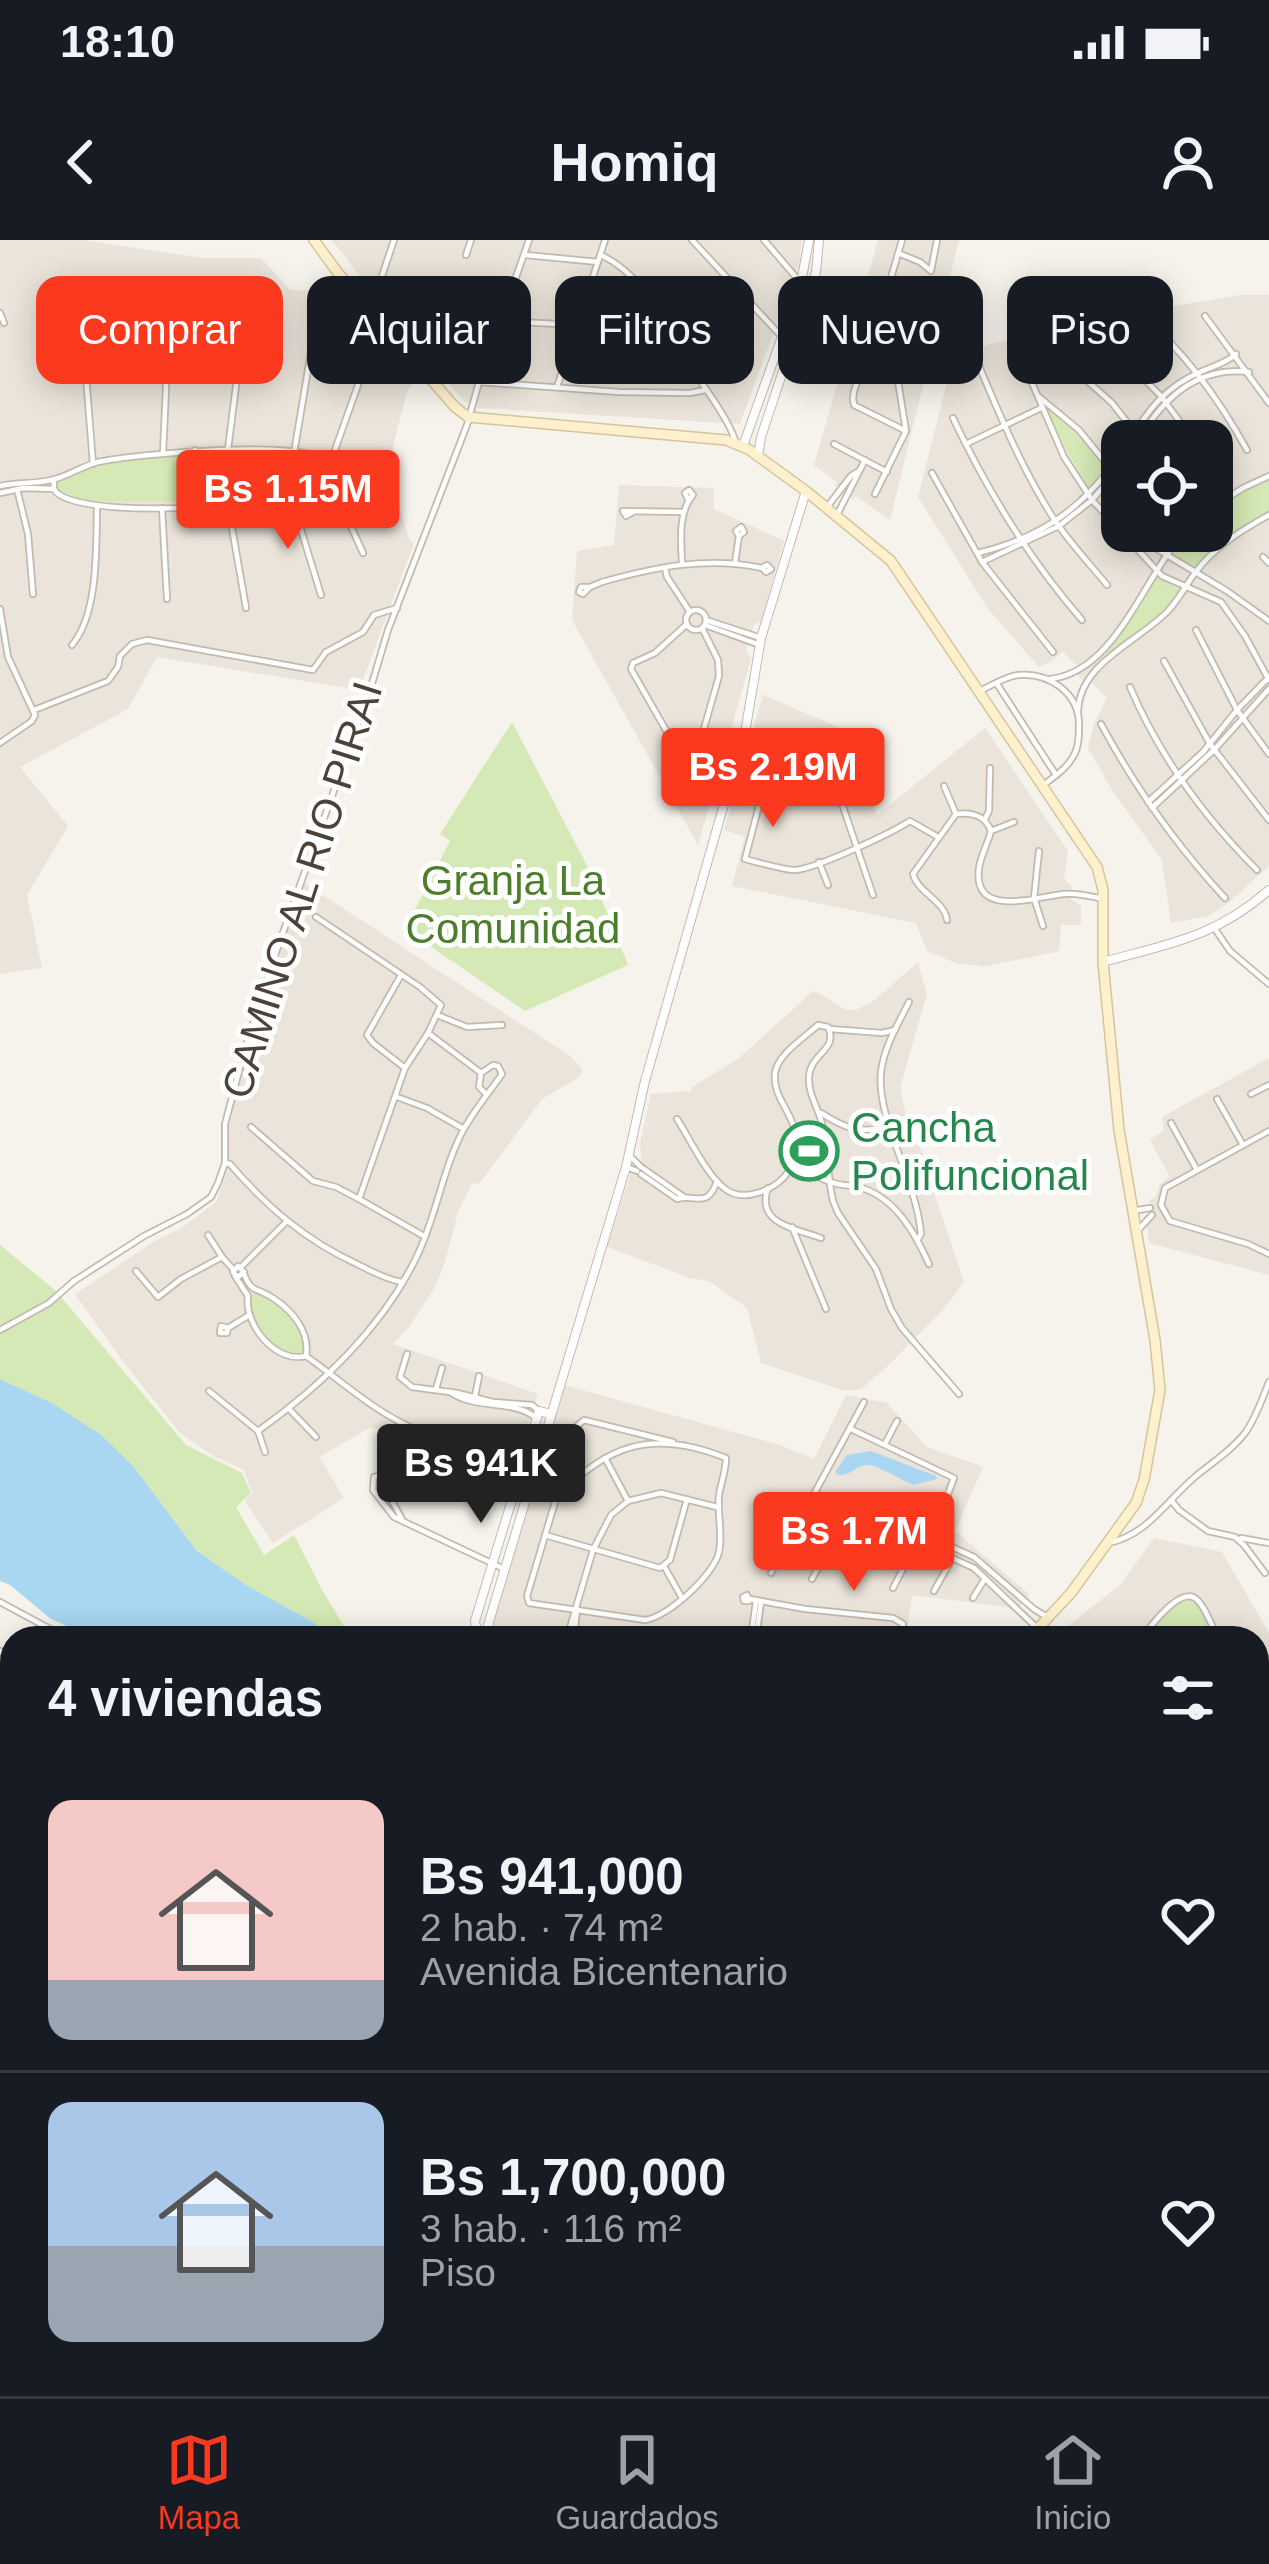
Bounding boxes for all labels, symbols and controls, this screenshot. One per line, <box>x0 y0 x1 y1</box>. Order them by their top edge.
text: 18:10 <box>60 16 175 67</box>
icon: back <box>48 129 114 195</box>
icon: person <box>1155 129 1221 195</box>
text: Homiq <box>551 132 719 192</box>
chip: Comprar <box>36 276 283 384</box>
chip: Alquilar <box>307 276 531 384</box>
chip: Filtros <box>555 276 754 384</box>
chip: Nuevo <box>778 276 983 384</box>
chip: Piso <box>1007 276 1173 384</box>
map controls <box>1101 420 1233 552</box>
button: locate <box>1101 420 1233 552</box>
pin: Bs 1.15M <box>164 450 412 552</box>
text: Bs 1.15M <box>203 467 373 510</box>
street label: CAMINO AL RIO PIRAI <box>212 676 392 1104</box>
pin: Bs 2.19M <box>649 728 897 830</box>
text: Bs 2.19M <box>688 745 858 788</box>
park label: Granja La Comunidad <box>406 857 620 952</box>
place label: Cancha Polifuncional <box>851 1104 1089 1199</box>
sports icon: Cancha Polifuncional <box>778 1120 840 1182</box>
pin: Bs 941K <box>370 1424 592 1526</box>
text: Bs 941K <box>404 1441 558 1484</box>
pin: Bs 1.7M <box>743 1492 965 1594</box>
text: Bs 1.7M <box>780 1509 928 1552</box>
icon: filters <box>1155 1665 1221 1731</box>
text: 4 viviendas <box>48 1670 323 1727</box>
icon: home <box>144 1848 288 1992</box>
text: Bs 941,000 <box>420 1848 684 1905</box>
icon: heart <box>1155 1887 1221 1953</box>
text: 2 hab. · 74 m² <box>420 1906 663 1949</box>
text: Avenida Bicentenario <box>420 1950 788 1993</box>
text: Bs 1,700,000 <box>420 2149 726 2206</box>
icon: home <box>144 2150 288 2294</box>
icon: heart <box>1155 2189 1221 2255</box>
text: 3 hab. · 116 m² <box>420 2207 682 2250</box>
text: Piso <box>420 2251 496 2294</box>
tab: Mapa <box>158 2427 240 2537</box>
tab: Guardados <box>556 2427 719 2537</box>
tab: Inicio <box>1034 2427 1111 2537</box>

